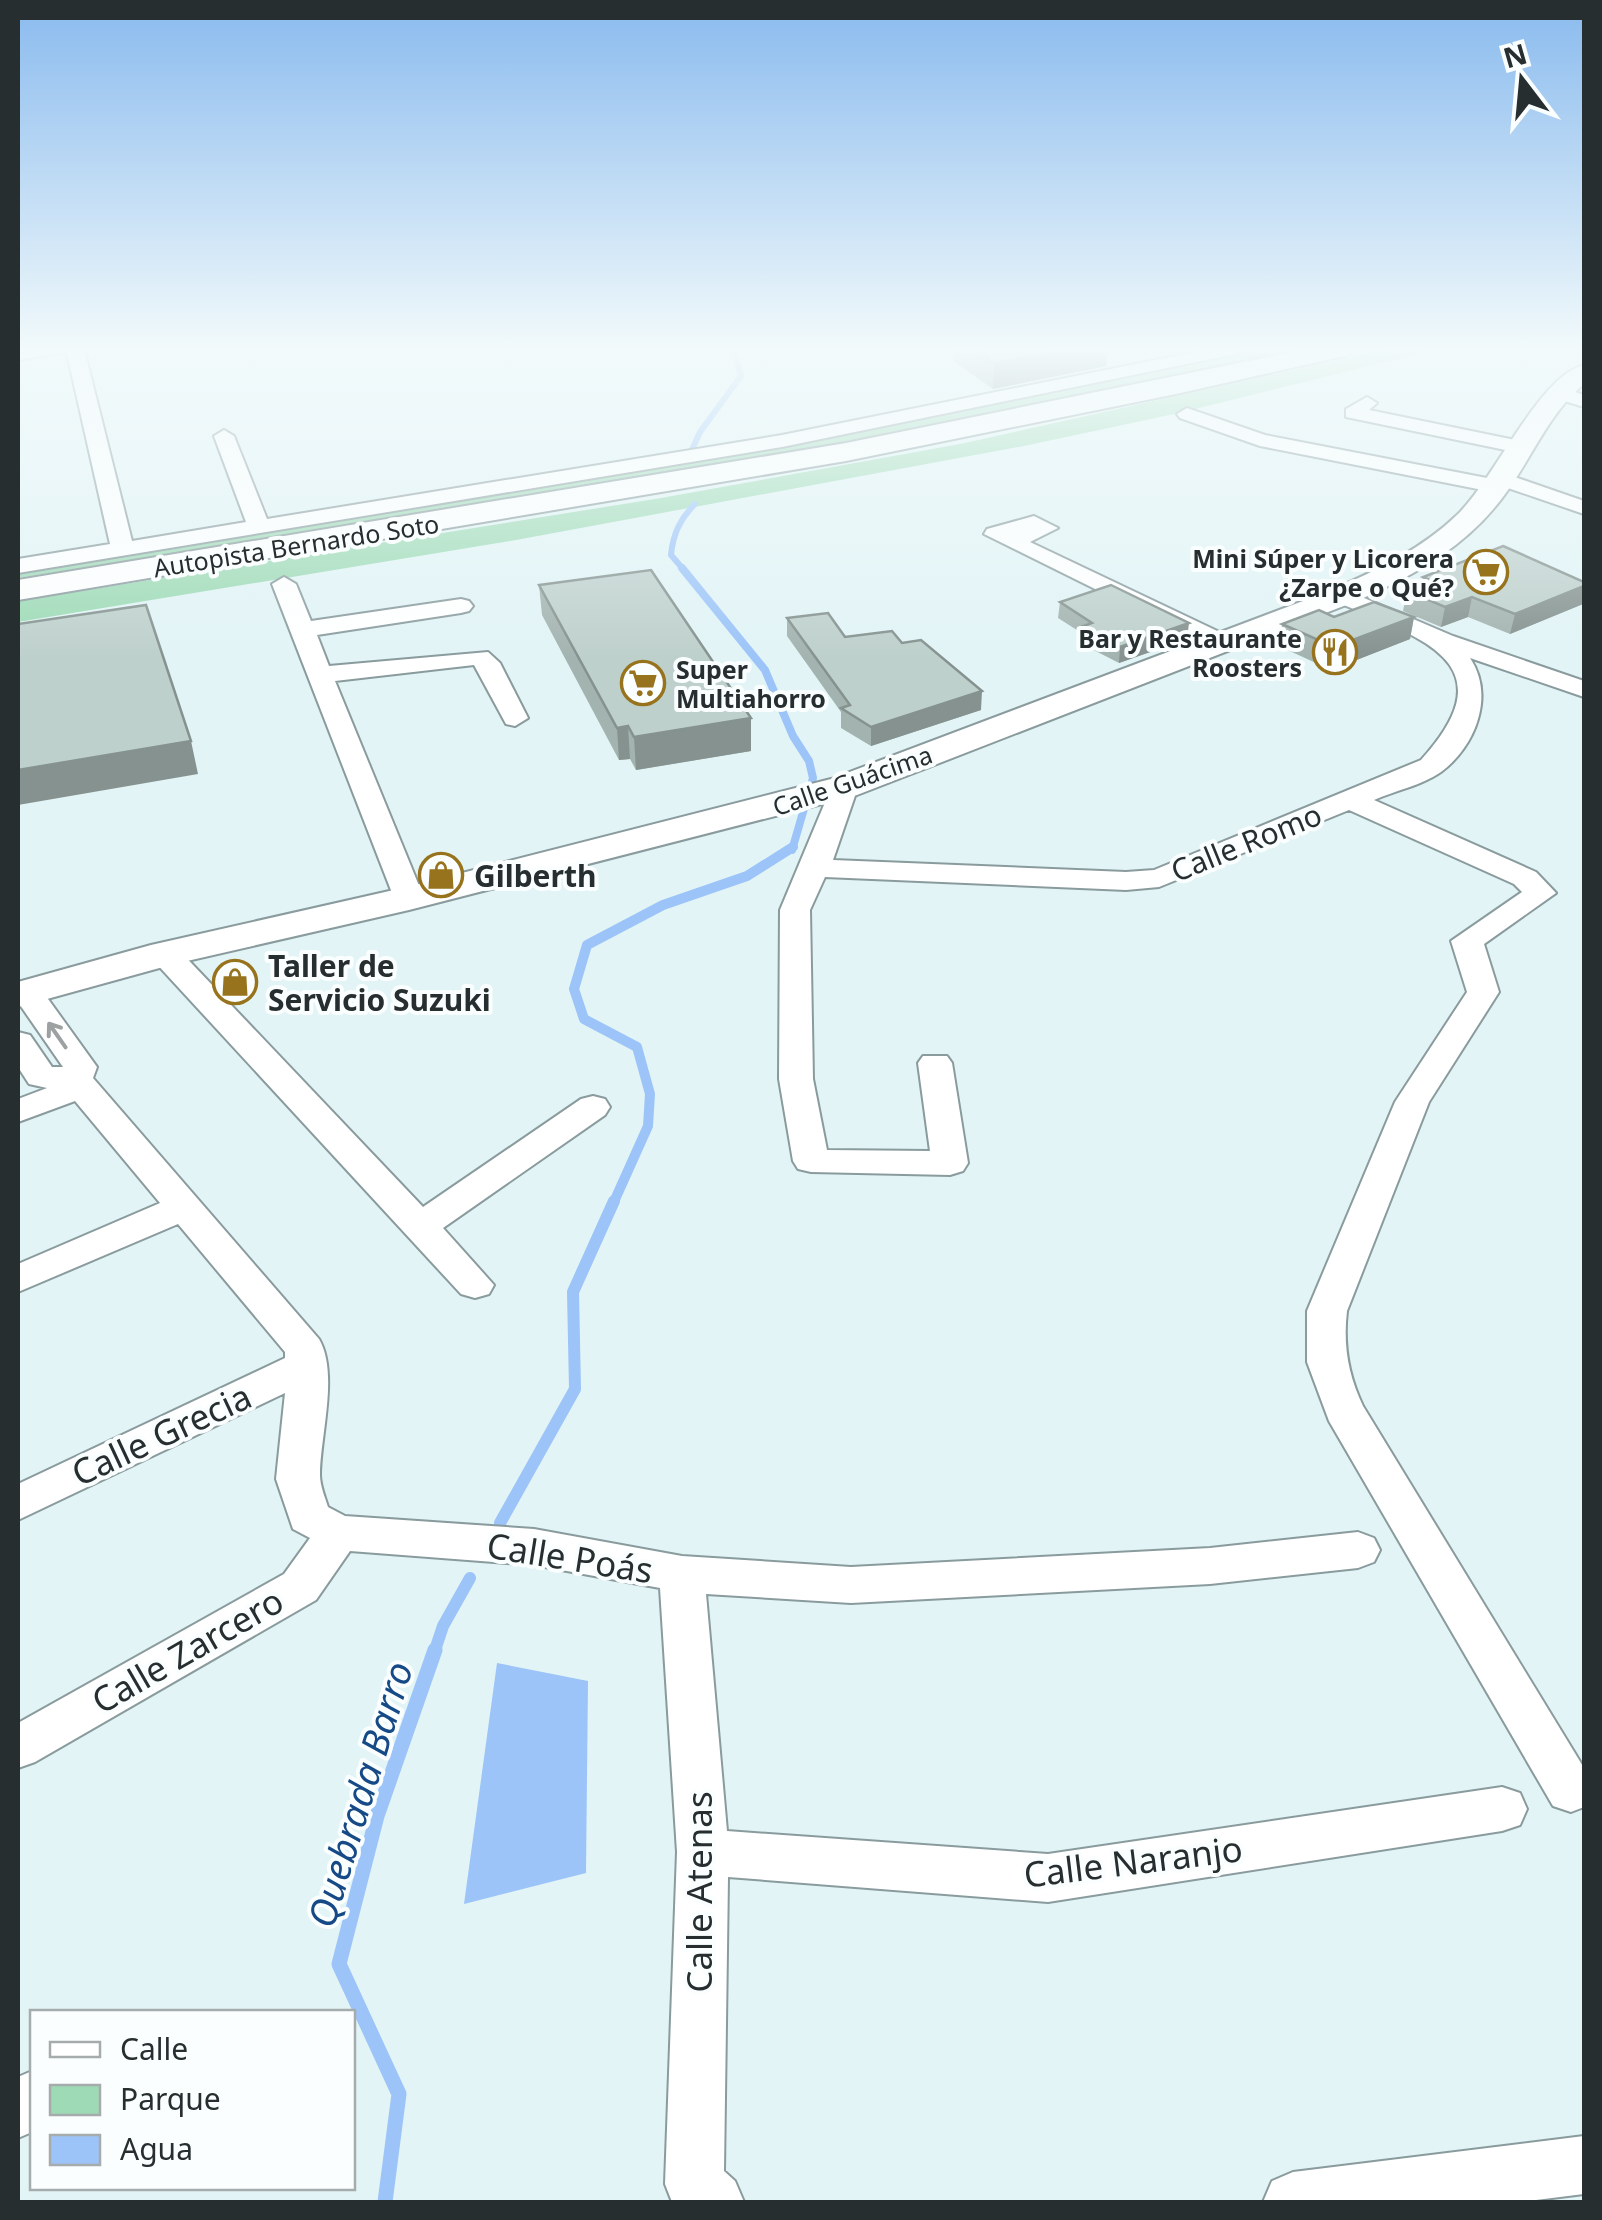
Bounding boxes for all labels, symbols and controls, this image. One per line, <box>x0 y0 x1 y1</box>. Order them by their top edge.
north arrow <box>1472 30 1572 130</box>
text: N <box>1499 34 1531 76</box>
street label: Autopista Bernardo Soto <box>151 506 441 584</box>
place label: Mini Súper y Licorera ¿Zarpe o Qué? <box>1192 541 1454 604</box>
supermarket icon: Mini Súper y Licorera ¿Zarpe o Qué? <box>1463 549 1509 595</box>
place label: Bar y Restaurante Roosters <box>1078 621 1302 684</box>
restaurant icon: Bar y Restaurante Roosters <box>1312 629 1358 675</box>
place label: Super Multiahorro <box>676 652 826 715</box>
supermarket icon: Super Multiahorro <box>620 660 666 706</box>
street label: Calle Guácima <box>768 737 936 823</box>
street label: Calle Romo <box>1165 793 1327 891</box>
shop icon: Gilberth <box>418 852 464 898</box>
place label: Gilberth <box>474 855 596 896</box>
place label: Taller de Servicio Suzuki <box>268 945 491 1020</box>
shop icon: Taller de Servicio Suzuki <box>212 959 258 1005</box>
one-way arrow <box>47 1021 68 1049</box>
street label: Calle Grecia <box>64 1372 258 1496</box>
street label: Calle Poás <box>484 1521 656 1593</box>
street label: Calle Zarcero <box>83 1576 291 1724</box>
water label: Quebrada Barro <box>294 1655 424 1933</box>
street label: Calle Atenas <box>675 1791 722 1993</box>
street label: Calle Naranjo <box>1021 1824 1245 1898</box>
legend <box>30 2010 355 2190</box>
text: Calle <box>120 2028 188 2069</box>
text: Parque <box>120 2078 221 2119</box>
text: Agua <box>120 2128 193 2169</box>

